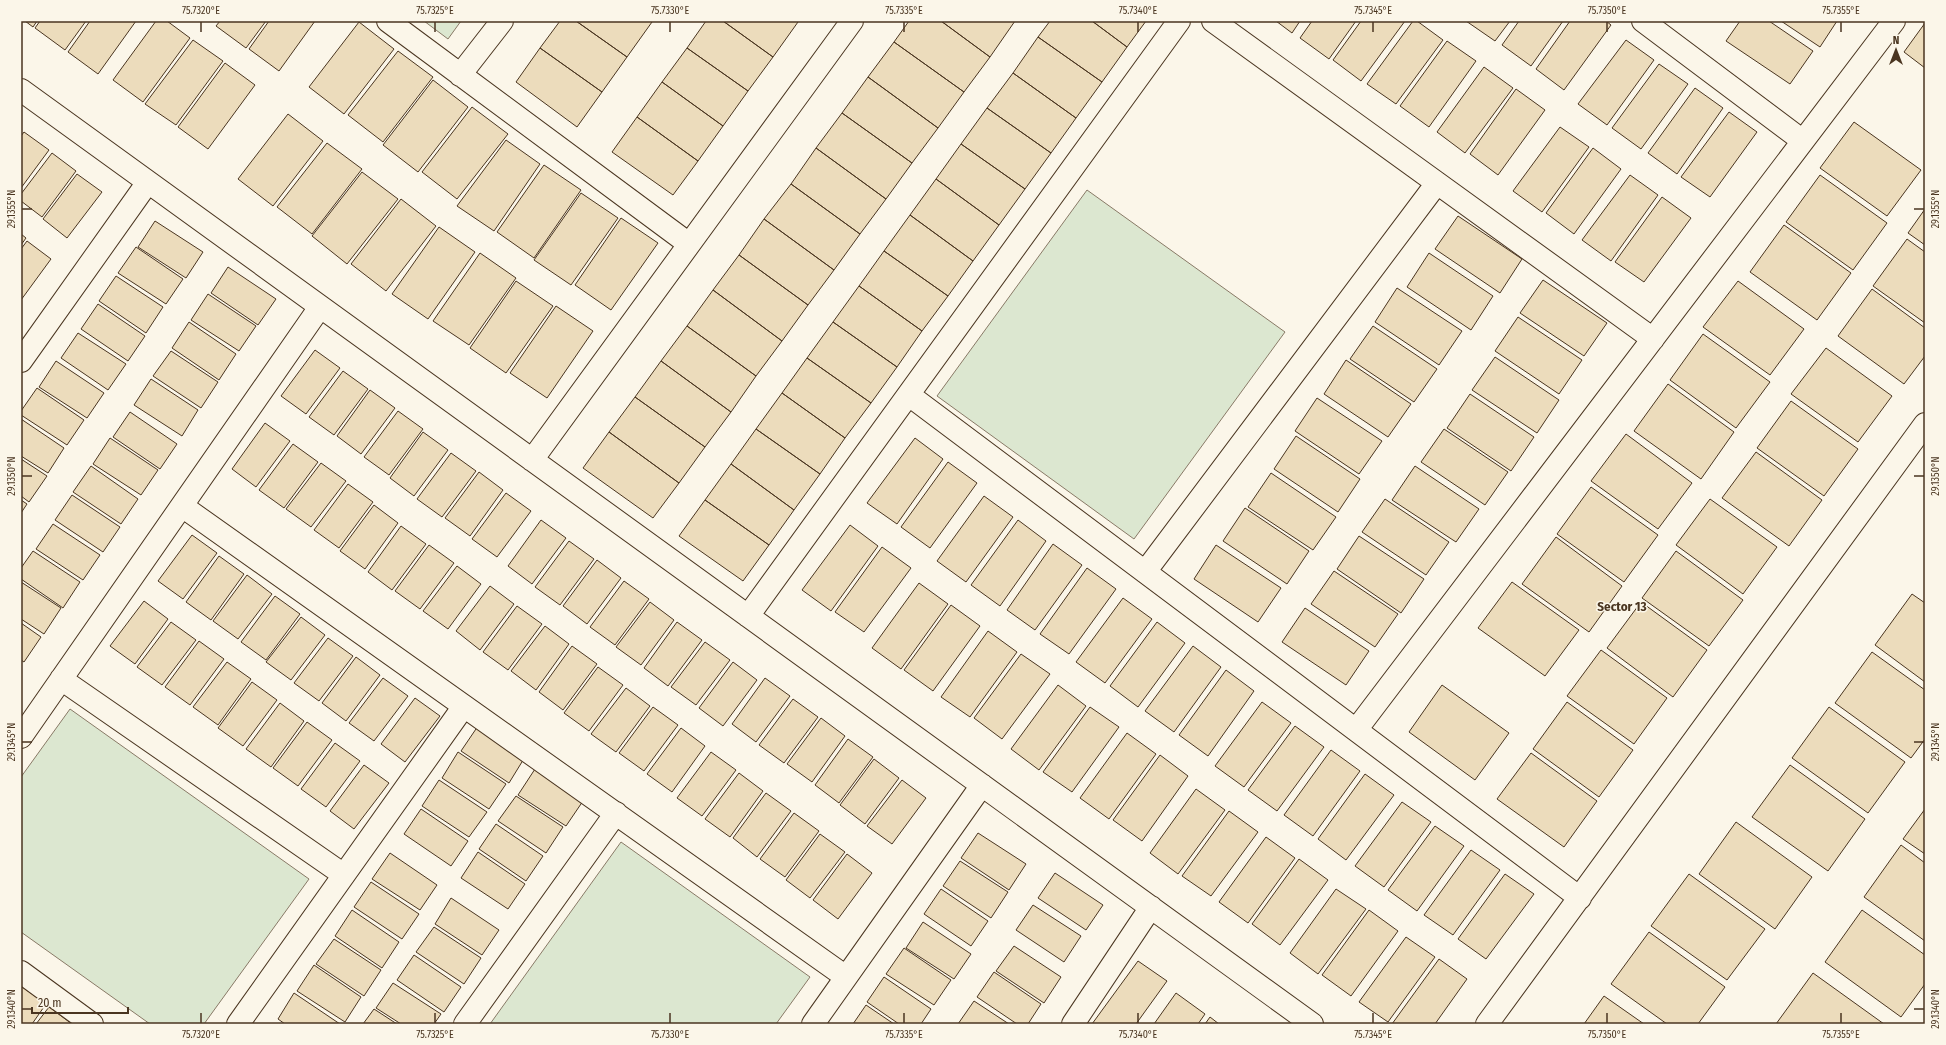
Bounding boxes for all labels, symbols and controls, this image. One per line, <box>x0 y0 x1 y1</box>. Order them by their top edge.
text: 75.7320°E <box>182 5 220 17</box>
text: 75.7325°E <box>416 5 454 17</box>
text: 75.7330°E <box>651 5 689 17</box>
text: 75.7335°E <box>885 5 923 17</box>
text: 75.7340°E <box>1119 5 1158 17</box>
text: 75.7345°E <box>1354 5 1392 17</box>
text: 75.7350°E <box>1588 5 1626 17</box>
text: 75.7355°E <box>1822 5 1860 17</box>
north arrow <box>1876 30 1916 70</box>
text: N <box>1893 34 1899 47</box>
text: 29.1355°N <box>6 190 18 228</box>
text: 29.1355°N <box>1930 190 1942 228</box>
text: 29.1350°N <box>6 456 18 496</box>
text: 29.1350°N <box>1930 456 1942 496</box>
district label: Sector 13 <box>1597 599 1647 614</box>
text: 29.1345°N <box>6 723 18 761</box>
text: 29.1345°N <box>1930 723 1942 761</box>
text: 29.1340°N <box>6 989 18 1029</box>
scale bar <box>32 989 128 1015</box>
text: 29.1340°N <box>1930 989 1942 1029</box>
text: 20 m <box>38 996 62 1010</box>
text: 75.7320°E <box>182 1029 220 1041</box>
text: 75.7325°E <box>416 1029 454 1041</box>
text: 75.7330°E <box>651 1029 689 1041</box>
text: 75.7335°E <box>885 1029 923 1041</box>
text: 75.7340°E <box>1119 1029 1158 1041</box>
text: 75.7345°E <box>1354 1029 1392 1041</box>
text: 75.7350°E <box>1588 1029 1626 1041</box>
text: 75.7355°E <box>1822 1029 1860 1041</box>

